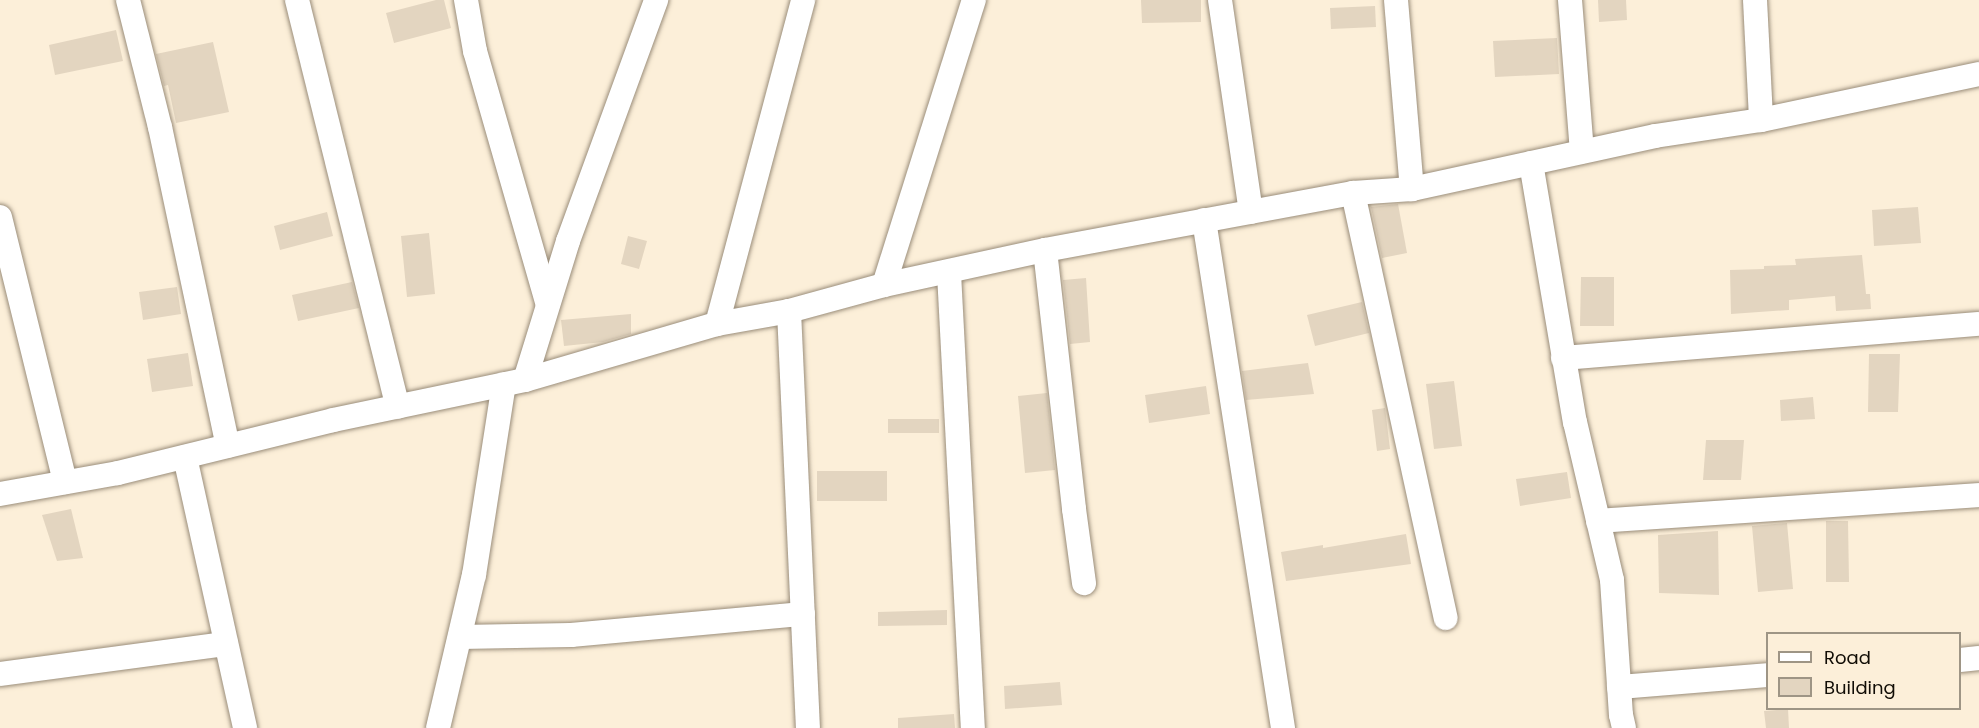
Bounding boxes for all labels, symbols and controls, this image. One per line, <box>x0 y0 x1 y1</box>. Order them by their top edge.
legend <box>1766 632 1961 710</box>
text: Road <box>1824 645 1871 670</box>
text: Building <box>1824 675 1896 700</box>

